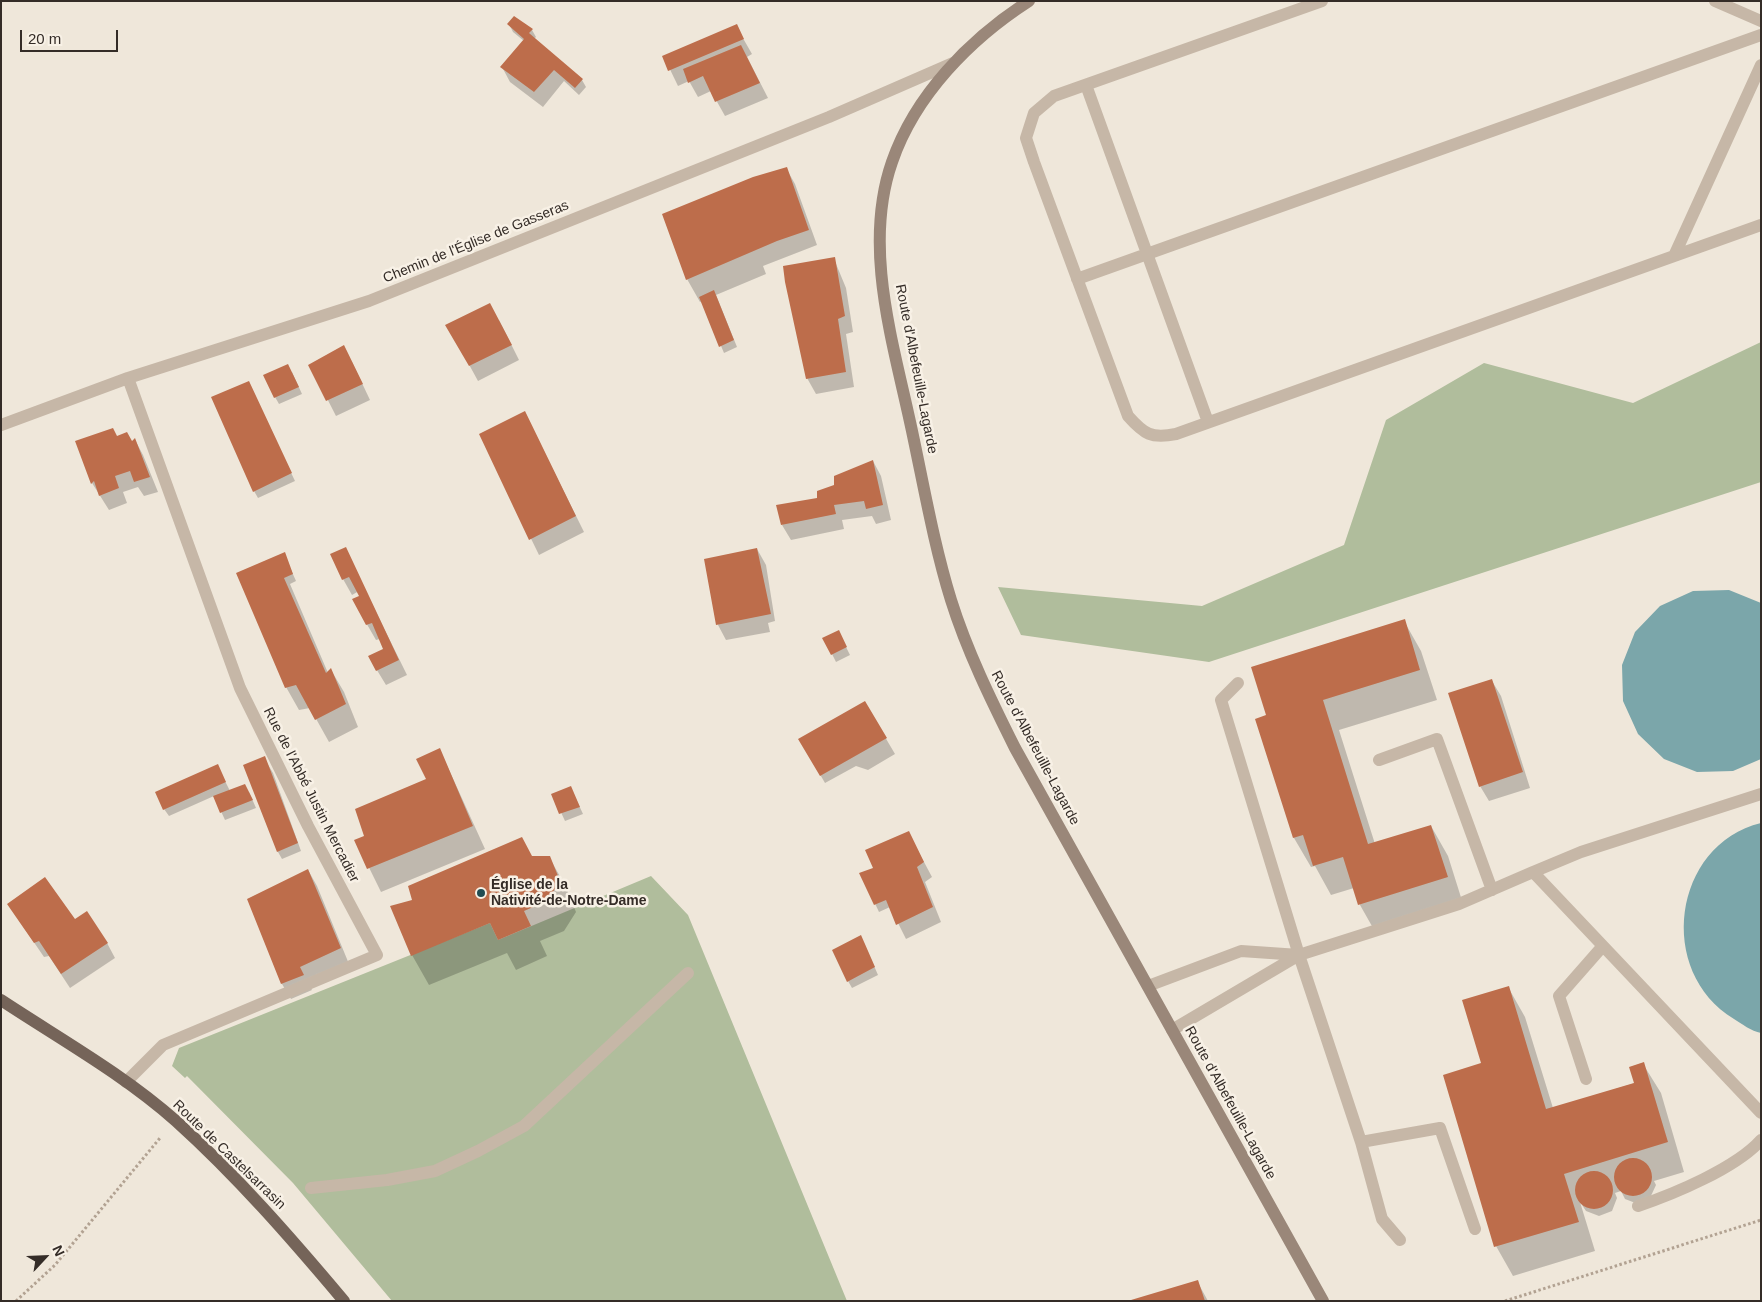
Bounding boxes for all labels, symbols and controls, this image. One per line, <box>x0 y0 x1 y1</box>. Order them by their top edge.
scale bar <box>22 20 120 52</box>
text: 20 m <box>28 30 61 47</box>
street label: Chemin de l'Église de Gasseras <box>381 197 571 287</box>
street label: Route d'Albefeuille-Lagarde <box>891 283 941 455</box>
street label: Route d'Albefeuille-Lagarde <box>987 668 1083 828</box>
street label: Rue de l'Abbé Justin Mercadier <box>259 705 363 885</box>
place label: Église de la Nativité-de-Notre-Dame <box>491 877 647 910</box>
marker: Église de la Nativité-de-Notre-Dame <box>475 887 487 899</box>
street label: Route d'Albefeuille-Lagarde <box>1181 1024 1279 1182</box>
street label: Route de Castelsarrasin <box>169 1097 289 1213</box>
north arrow <box>20 1232 70 1282</box>
text: N <box>49 1243 68 1259</box>

